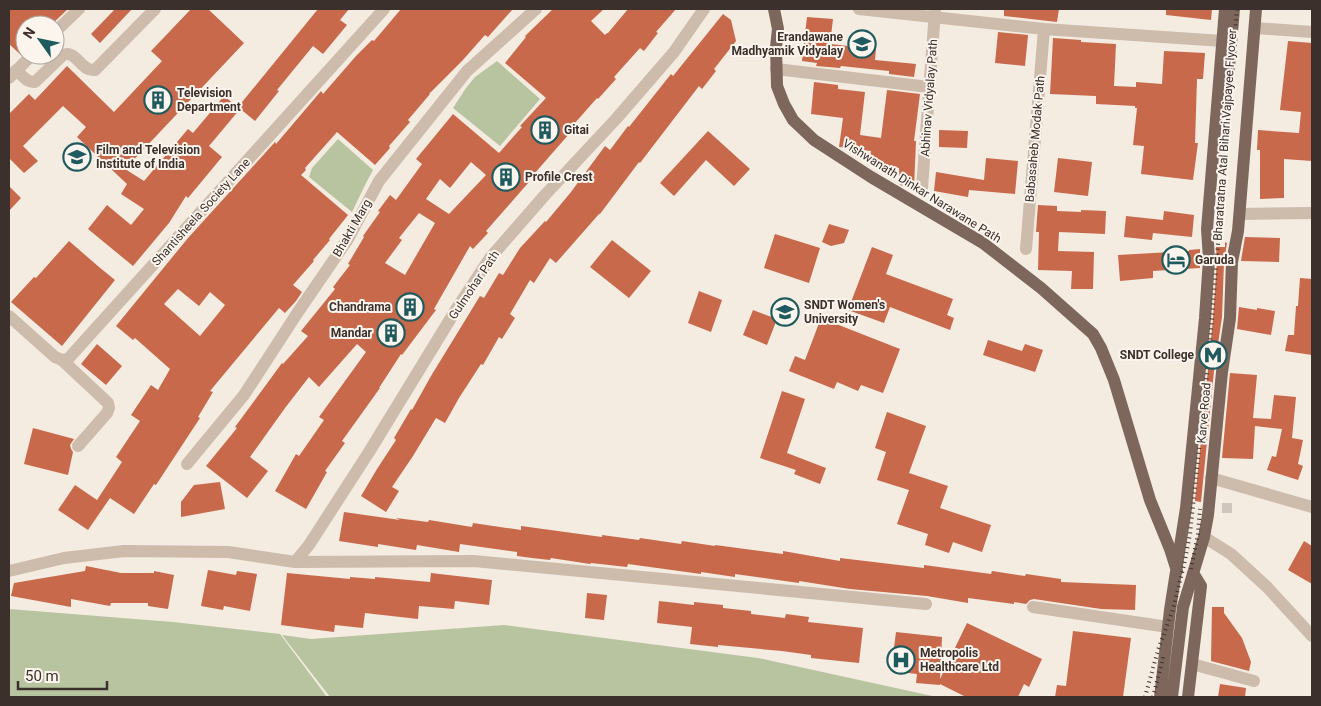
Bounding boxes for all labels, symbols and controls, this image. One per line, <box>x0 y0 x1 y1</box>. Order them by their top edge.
north arrow <box>15 15 65 65</box>
text: N <box>20 24 39 41</box>
school or university icon: Erandawane Madhyamik Vidyalay <box>847 29 877 59</box>
street label: Bharatratna Atal Bihari Vajpayee Flyover <box>1211 29 1239 241</box>
place label: Erandawane Madhyamik Vidyalay <box>732 30 844 58</box>
street label: Abhinav Vidyalay Path <box>918 39 940 157</box>
street label: Babasaheb Modak Path <box>1022 75 1048 203</box>
building icon: Television Department <box>143 85 173 115</box>
place label: Television Department <box>177 86 241 114</box>
building icon: Gitai <box>530 115 560 145</box>
place label: Gitai <box>564 123 589 137</box>
street label: Vishwanath Dinkar Narawane Path <box>840 136 1004 246</box>
school or university icon: Film and Television Institute of India <box>62 142 92 172</box>
place label: Film and Television Institute of India <box>96 143 200 171</box>
street label: Shantisheela Society Lane <box>149 155 253 269</box>
building icon: Profile Crest <box>491 162 521 192</box>
place label: Profile Crest <box>525 170 593 184</box>
street label: Bhakti Marg <box>330 197 374 259</box>
hotel icon: Garuda <box>1161 245 1191 275</box>
street label: Gulmohar Path <box>446 248 502 322</box>
place label: Garuda <box>1195 253 1234 267</box>
building icon: Chandrama <box>395 292 425 322</box>
school or university icon: SNDT Women's University <box>770 297 800 327</box>
place label: SNDT Women's University <box>804 298 885 326</box>
place label: Chandrama <box>329 300 392 314</box>
building icon: Mandar <box>376 318 406 348</box>
place label: Mandar <box>331 326 373 340</box>
metro station icon: SNDT College <box>1198 340 1228 370</box>
place label: SNDT College <box>1120 348 1195 362</box>
street label: Karve Road <box>1194 382 1214 444</box>
hospital icon: Metropolis Healthcare Ltd <box>886 645 916 675</box>
place label: Metropolis Healthcare Ltd <box>920 646 999 674</box>
scale bar <box>18 658 106 690</box>
text: 50 m <box>25 667 59 685</box>

